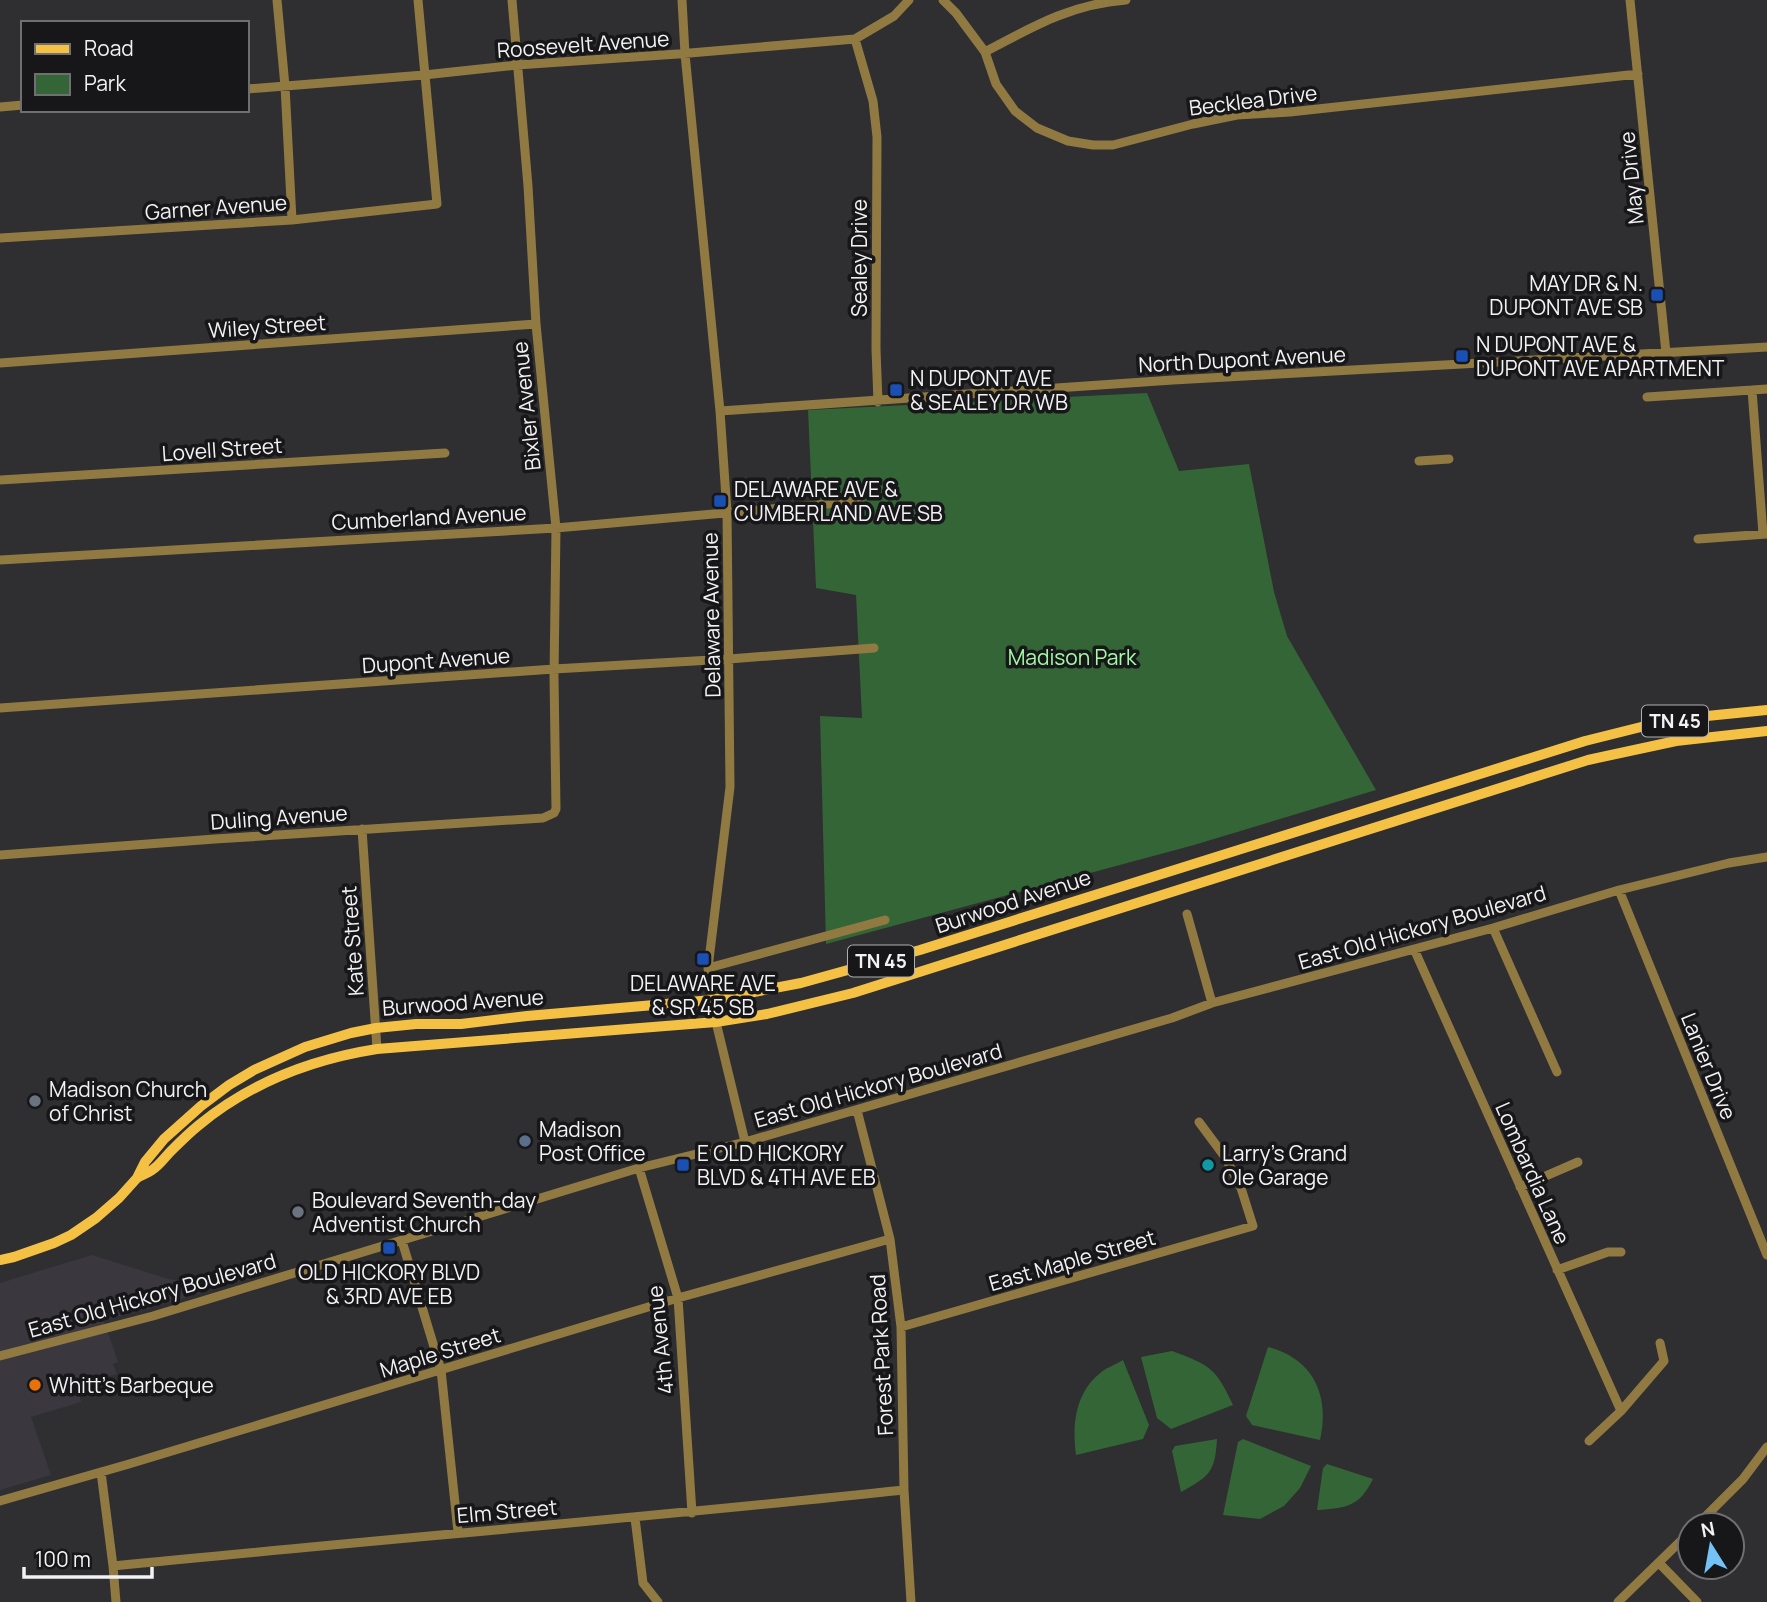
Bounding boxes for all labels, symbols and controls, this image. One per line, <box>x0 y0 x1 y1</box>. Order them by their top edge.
legend <box>21 21 248 112</box>
street label: Roosevelt Avenue <box>496 24 670 64</box>
text: Road <box>84 34 134 62</box>
text: Park <box>84 69 126 97</box>
street label: Becklea Drive <box>1187 78 1319 122</box>
street label: May Drive <box>1612 130 1650 226</box>
street label: Garner Avenue <box>144 188 288 226</box>
street label: Sealey Drive <box>845 199 873 317</box>
place label: MAY DR & N. DUPONT AVE SB <box>1489 269 1643 321</box>
marker: MAY DR & N. DUPONT AVE SB <box>1649 287 1665 303</box>
street label: Wiley Street <box>207 308 327 344</box>
place label: N DUPONT AVE & DUPONT AVE APARTMENT <box>1476 330 1725 382</box>
street label: Bixler Avenue <box>505 340 547 472</box>
street label: North Dupont Avenue <box>1137 340 1347 378</box>
marker: N DUPONT AVE & DUPONT AVE APARTMENT <box>1454 348 1470 364</box>
place label: N DUPONT AVE & SEALEY DR WB <box>910 364 1068 416</box>
marker: N DUPONT AVE & SEALEY DR WB <box>888 382 904 398</box>
street label: Lovell Street <box>161 431 283 467</box>
place label: DELAWARE AVE & CUMBERLAND AVE SB <box>734 475 943 527</box>
marker: DELAWARE AVE & CUMBERLAND AVE SB <box>712 493 728 509</box>
street label: Cumberland Avenue <box>331 498 527 536</box>
street label: Delaware Avenue <box>696 532 726 698</box>
street label: Dupont Avenue <box>361 641 511 679</box>
park label: Madison Park <box>1008 643 1137 671</box>
road number: TN 45 <box>1642 706 1708 736</box>
street label: Duling Avenue <box>209 798 349 836</box>
street label: Burwood Avenue <box>932 863 1094 939</box>
street label: East Old Hickory Boulevard <box>1295 878 1549 976</box>
street label: Kate Street <box>334 885 370 997</box>
road number: TN 45 <box>848 945 914 976</box>
marker: DELAWARE AVE & SR 45 SB <box>695 951 711 967</box>
place label: DELAWARE AVE & SR 45 SB <box>630 969 776 1021</box>
street label: Burwood Avenue <box>381 982 545 1022</box>
street label: Lanier Drive <box>1675 1008 1743 1124</box>
street label: East Old Hickory Boulevard <box>751 1036 1005 1134</box>
place label: Madison Church of Christ <box>49 1075 207 1127</box>
marker: Madison Church of Christ <box>27 1093 43 1109</box>
street label: Lombardia Lane <box>1489 1098 1577 1248</box>
place label: Madison Post Office <box>539 1115 645 1167</box>
marker: Madison Post Office <box>517 1133 533 1149</box>
place label: E OLD HICKORY BLVD & 4TH AVE EB <box>697 1139 876 1191</box>
place label: Larry's Grand Ole Garage <box>1222 1139 1347 1191</box>
marker: E OLD HICKORY BLVD & 4TH AVE EB <box>675 1157 691 1173</box>
marker: Larry's Grand Ole Garage <box>1200 1157 1216 1173</box>
place label: Boulevard Seventh-day Adventist Church <box>312 1186 536 1238</box>
marker: Boulevard Seventh-day Adventist Church <box>290 1204 306 1220</box>
street label: East Maple Street <box>985 1223 1159 1297</box>
marker: OLD HICKORY BLVD & 3RD AVE EB <box>381 1240 397 1256</box>
street label: East Old Hickory Boulevard <box>25 1246 279 1344</box>
place label: OLD HICKORY BLVD & 3RD AVE EB <box>298 1258 480 1310</box>
street label: Forest Park Road <box>863 1273 899 1437</box>
street label: 4th Avenue <box>640 1284 680 1396</box>
street label: Maple Street <box>376 1320 504 1384</box>
place label: Whitt's Barbeque <box>49 1371 214 1399</box>
marker: Whitt's Barbeque <box>27 1377 43 1393</box>
street label: Elm Street <box>456 1493 558 1529</box>
north arrow <box>1676 1511 1746 1581</box>
text: N <box>1699 1515 1717 1543</box>
scale bar <box>24 1536 152 1580</box>
text: 100 m <box>35 1545 91 1573</box>

